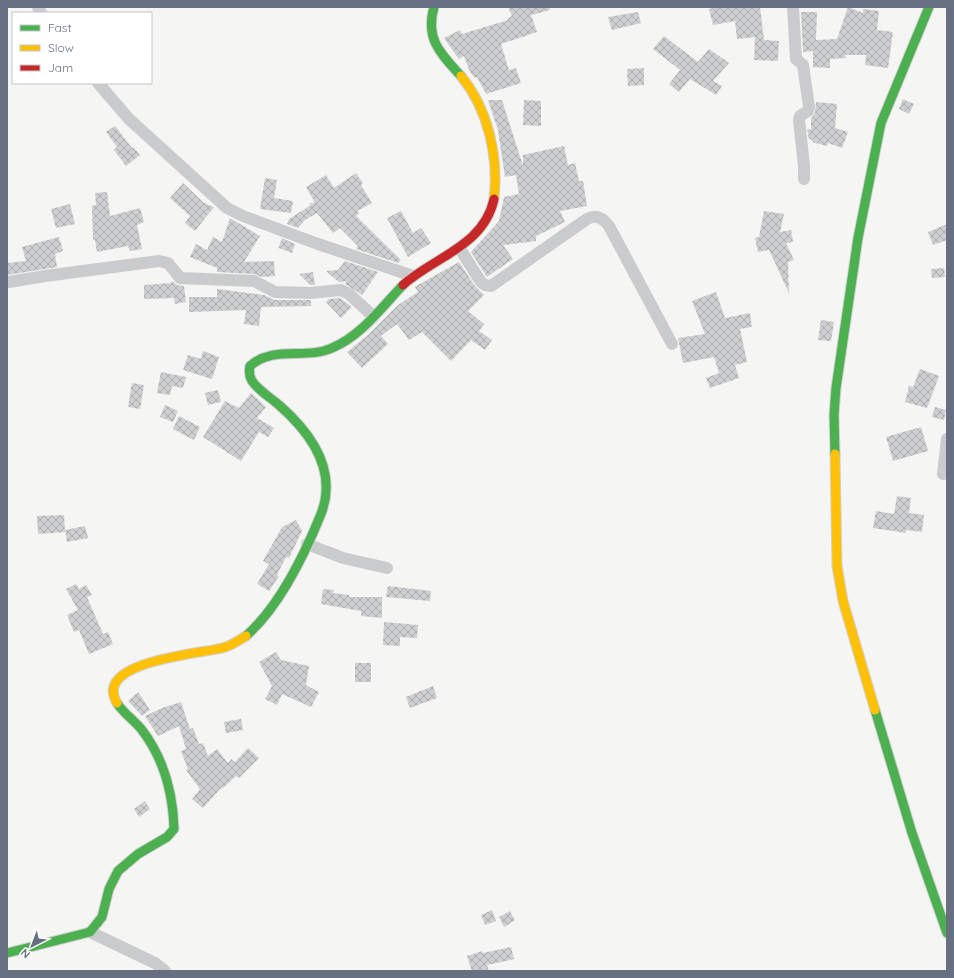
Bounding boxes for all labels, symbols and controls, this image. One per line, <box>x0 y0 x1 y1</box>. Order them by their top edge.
legend <box>12 12 152 84</box>
text: Fast <box>48 20 72 35</box>
text: Slow <box>48 40 74 55</box>
text: Jam <box>48 60 73 75</box>
north arrow <box>12 926 52 966</box>
text: N <box>18 946 33 961</box>

